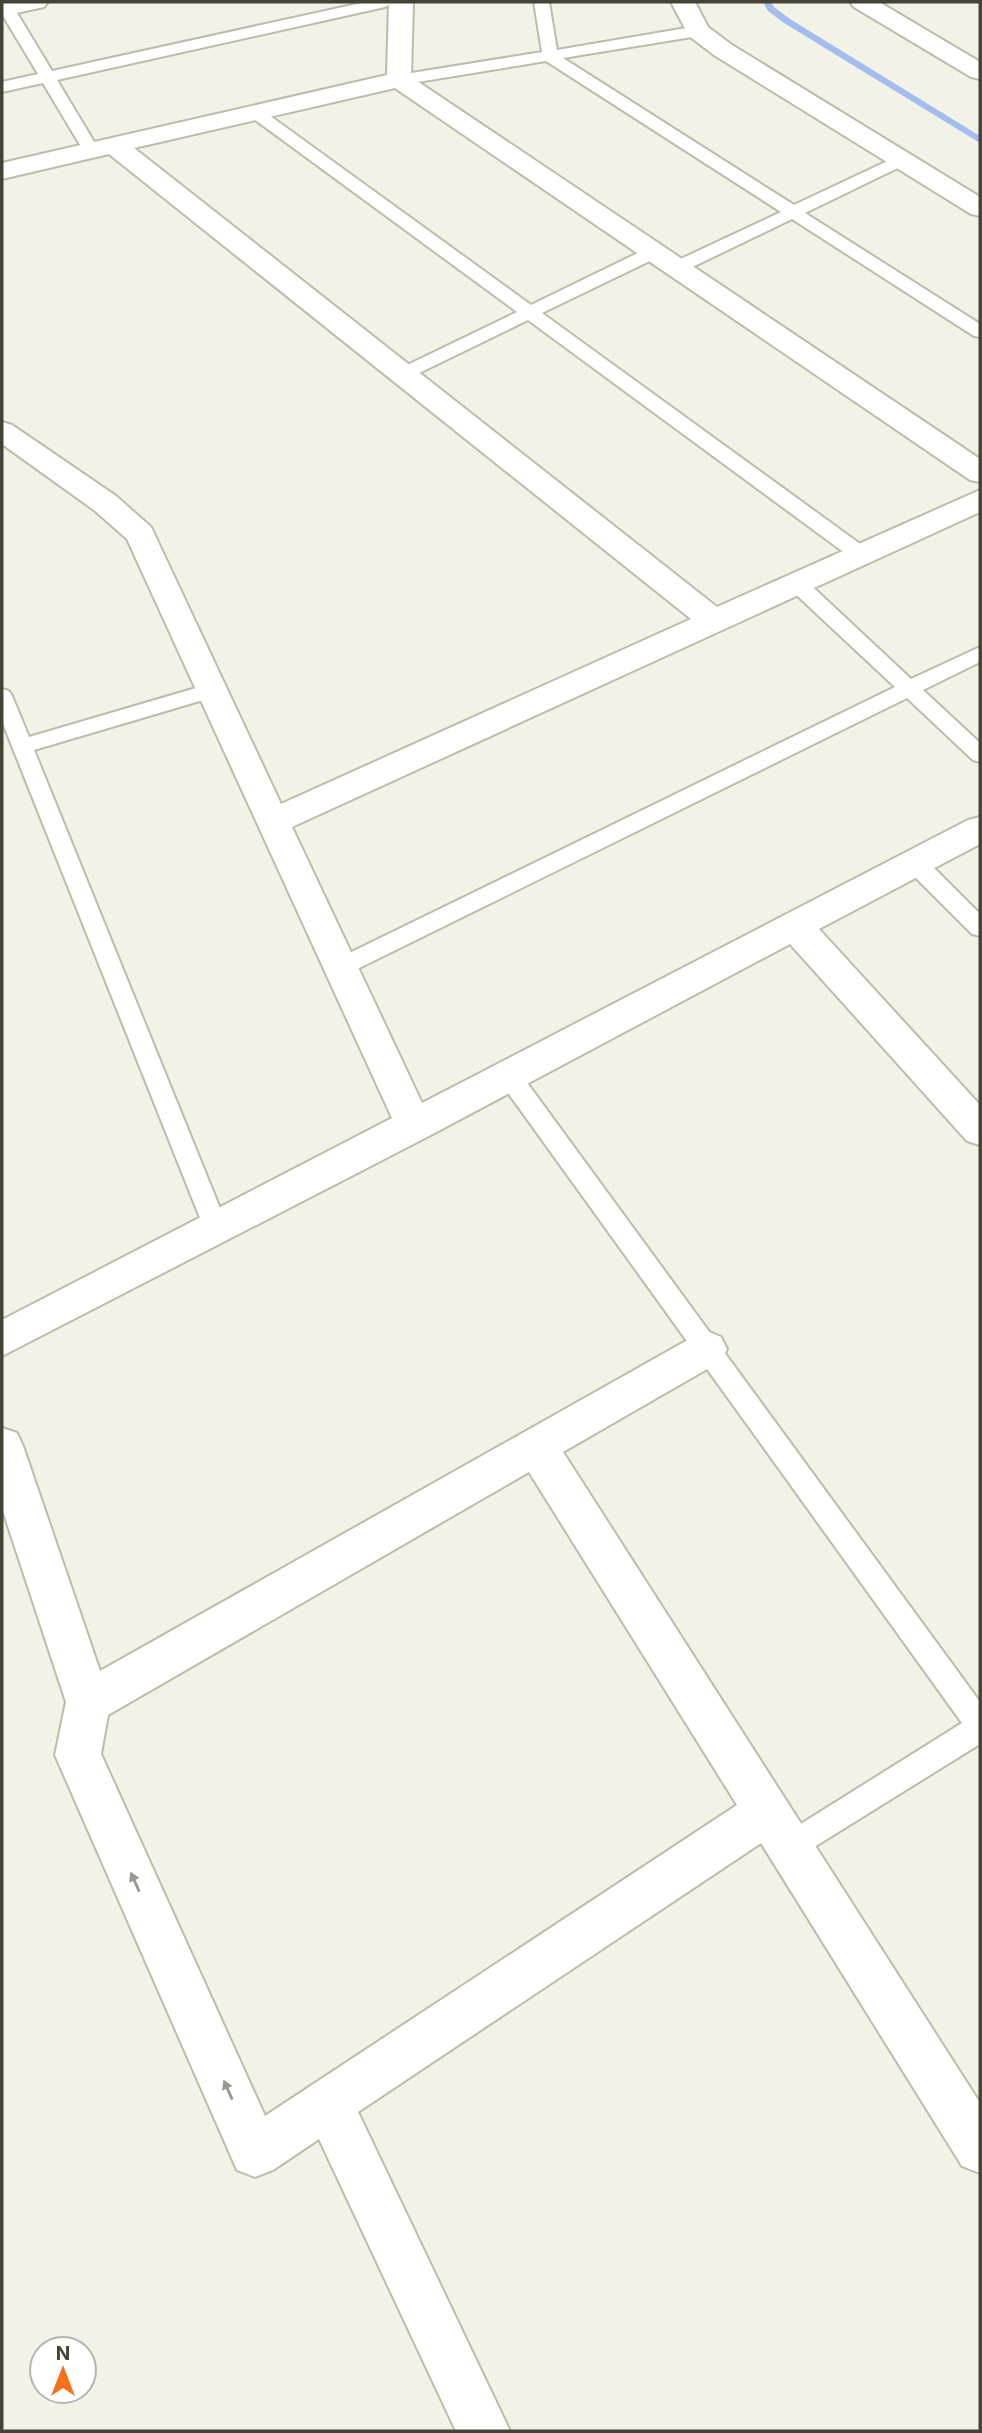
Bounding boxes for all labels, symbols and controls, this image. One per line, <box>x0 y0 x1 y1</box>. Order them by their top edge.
one-way arrow <box>129 1872 141 1892</box>
one-way arrow <box>222 2080 234 2100</box>
north arrow <box>28 2335 98 2405</box>
text: N <box>56 2342 70 2365</box>

